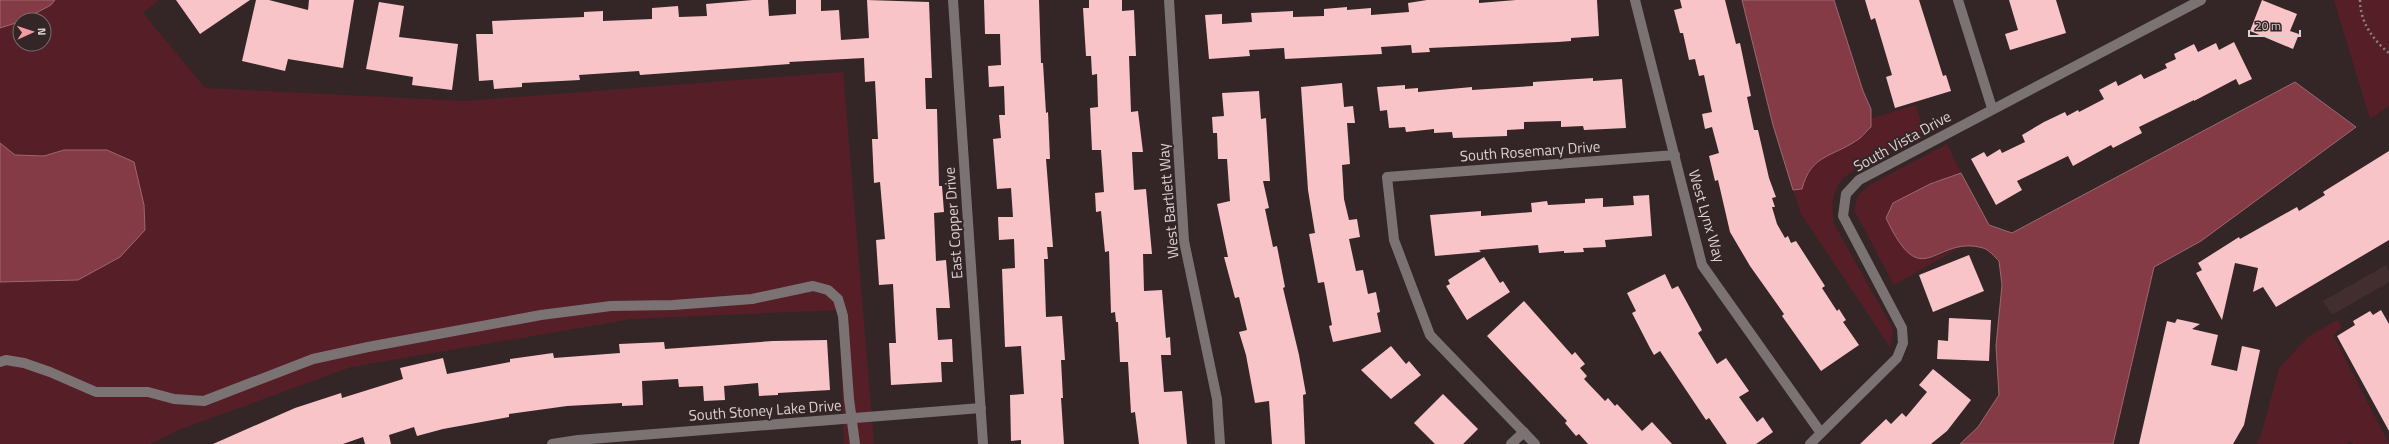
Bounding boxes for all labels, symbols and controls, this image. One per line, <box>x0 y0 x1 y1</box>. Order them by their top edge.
north arrow <box>12 12 52 52</box>
scale bar <box>2249 12 2300 38</box>
text: 20 m <box>2255 16 2281 35</box>
text: N <box>34 27 50 36</box>
street label: South Vista Drive <box>1849 105 1955 177</box>
street label: South Rosemary Drive <box>1459 135 1601 167</box>
street label: West Bartlett Way <box>1151 142 1185 260</box>
street label: East Copper Drive <box>938 166 968 280</box>
street label: West Lynx Way <box>1683 167 1731 265</box>
street label: South Stoney Lake Drive <box>688 393 842 427</box>

